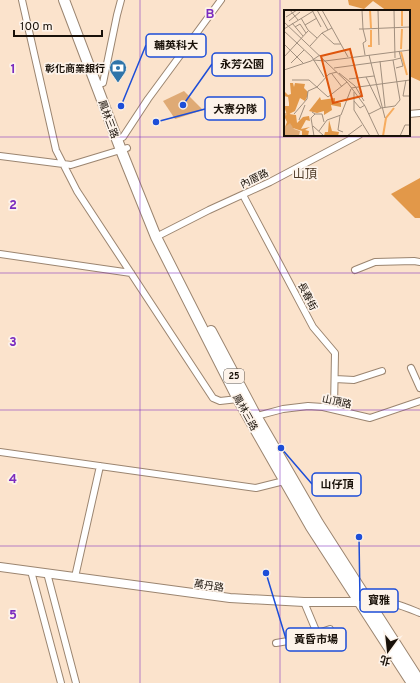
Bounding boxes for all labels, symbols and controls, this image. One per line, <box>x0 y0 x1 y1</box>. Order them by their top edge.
text: B <box>206 7 215 23</box>
inset map <box>284 10 410 136</box>
scale bar <box>14 12 102 38</box>
text: 100 m <box>20 19 53 35</box>
callout: 輔英科大 <box>146 34 206 57</box>
text: 輔英科大 <box>154 39 198 53</box>
callout: 永芳公園 <box>212 53 272 76</box>
bank icon: 彰化商業銀行 <box>108 58 128 83</box>
text: 永芳公園 <box>220 58 264 72</box>
text: 1 <box>10 62 16 78</box>
place label: 彰化商業銀行 <box>45 63 105 76</box>
callout: 大寮分隊 <box>205 97 265 120</box>
street label: 鳳林三路 <box>95 98 121 141</box>
text: 大寮分隊 <box>213 103 257 117</box>
street label: 內厝路 <box>238 167 271 192</box>
district label: 山頂 <box>293 167 317 183</box>
text: 2 <box>9 198 17 214</box>
street label: 長春街 <box>294 280 319 313</box>
text: 3 <box>9 335 17 351</box>
road number: 25 <box>224 369 244 383</box>
street label: 鳳林三路 <box>229 392 260 433</box>
street label: 山頂路 <box>321 393 353 412</box>
text: 4 <box>9 472 17 488</box>
callout: 山仔頂 <box>312 473 361 496</box>
text: 山仔頂 <box>321 478 354 492</box>
street label: 萬丹路 <box>193 578 225 595</box>
callout: 寶雅 <box>360 589 398 612</box>
text: 寶雅 <box>368 594 390 608</box>
text: 5 <box>9 608 17 624</box>
callout: 黃昏市場 <box>286 628 346 651</box>
north arrow <box>368 631 408 671</box>
text: 黃昏市場 <box>294 633 338 647</box>
text: 北 <box>379 652 393 668</box>

